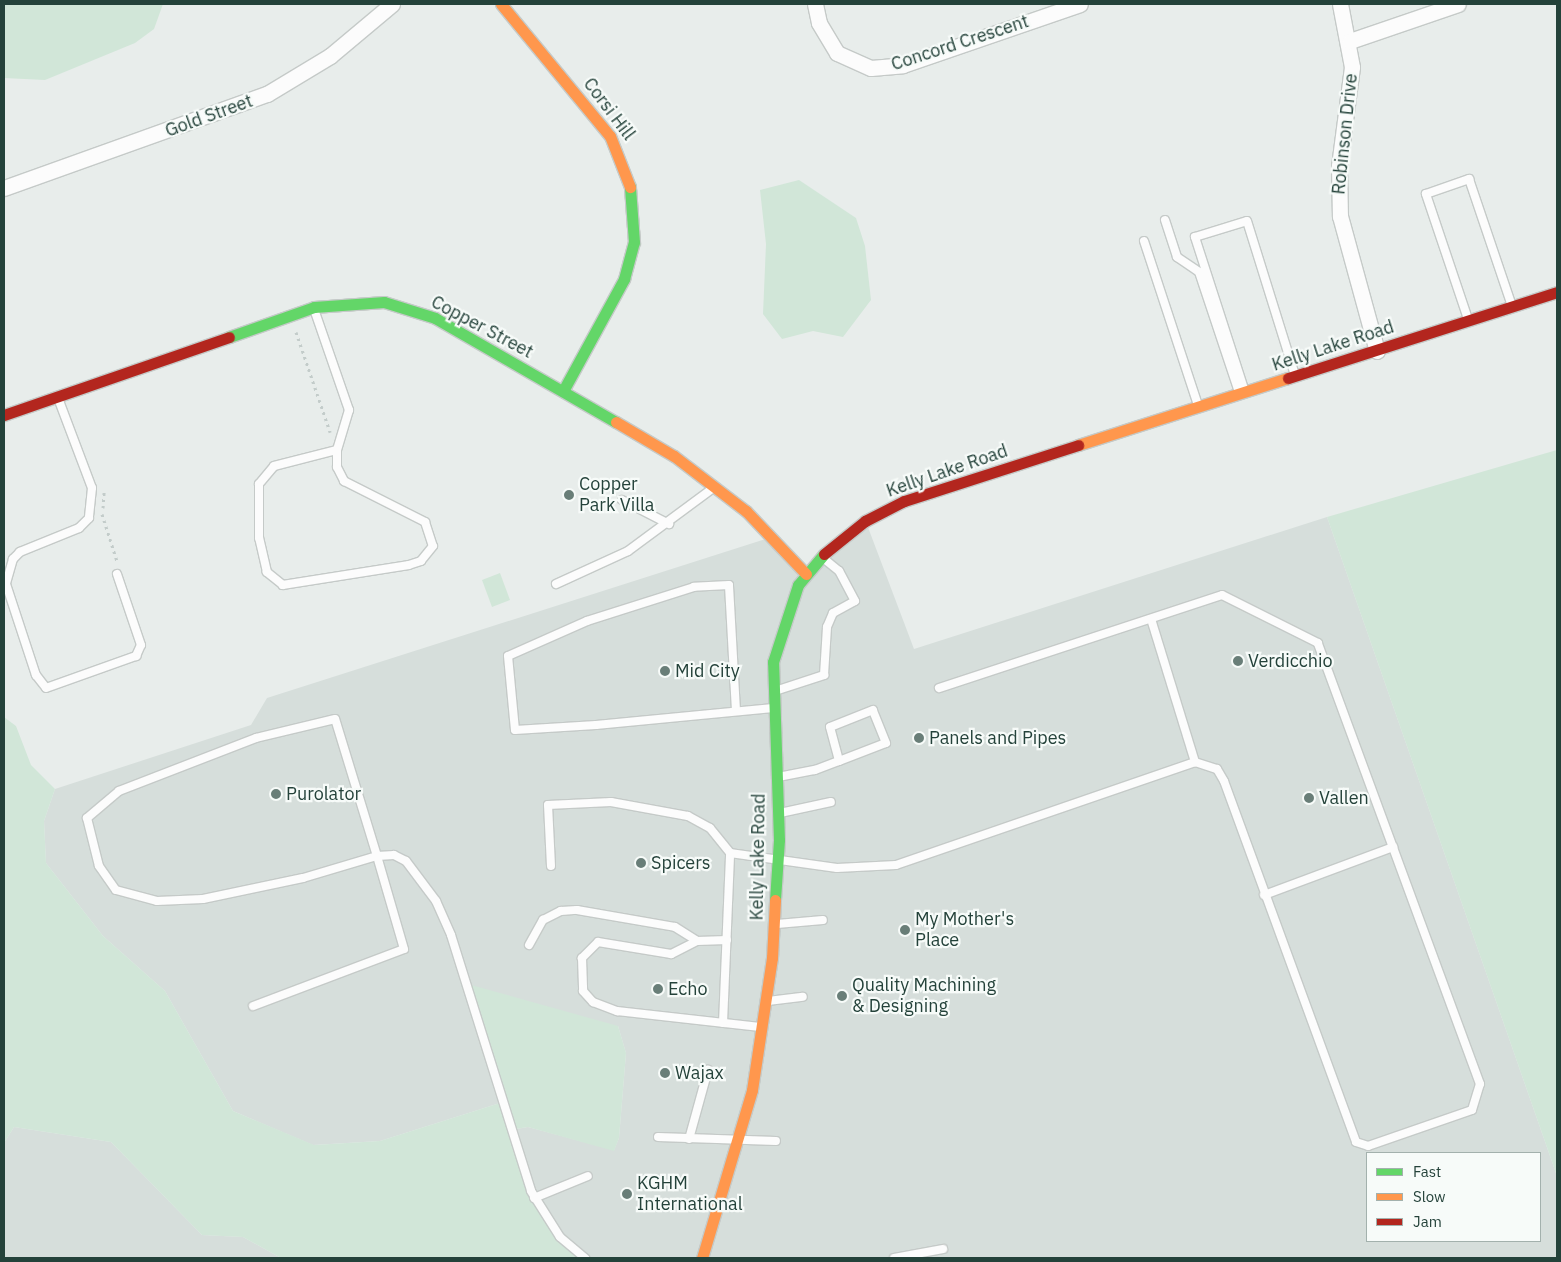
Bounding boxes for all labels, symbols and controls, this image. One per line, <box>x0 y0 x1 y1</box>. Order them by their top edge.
street label: Concord Crescent <box>888 11 1032 75</box>
street label: Robinson Drive <box>1328 72 1362 196</box>
street label: Corsi Hill <box>579 74 639 144</box>
street label: Gold Street <box>162 90 256 142</box>
street label: Copper Street <box>427 291 537 363</box>
street label: Kelly Lake Road <box>1269 316 1397 376</box>
street label: Kelly Lake Road <box>883 440 1011 502</box>
place label: Copper Park Villa <box>579 474 654 516</box>
marker: Copper Park Villa <box>563 489 575 501</box>
place label: Verdicchio <box>1248 650 1333 672</box>
marker: Verdicchio <box>1232 655 1244 667</box>
place label: Mid City <box>675 660 740 682</box>
marker: Mid City <box>659 665 671 677</box>
place label: Panels and Pipes <box>929 727 1066 749</box>
marker: Panels and Pipes <box>913 732 925 744</box>
place label: Purolator <box>286 783 361 805</box>
place label: Vallen <box>1319 787 1369 809</box>
marker: Purolator <box>270 788 282 800</box>
marker: Vallen <box>1303 792 1315 804</box>
street label: Kelly Lake Road <box>746 793 770 921</box>
place label: Spicers <box>651 852 711 874</box>
marker: Spicers <box>635 857 647 869</box>
place label: My Mother's Place <box>915 909 1014 952</box>
marker: My Mother's Place <box>899 924 911 936</box>
place label: Quality Machining & Designing <box>852 975 996 1018</box>
place label: Echo <box>668 978 708 1000</box>
marker: Echo <box>652 983 664 995</box>
marker: Quality Machining & Designing <box>836 990 848 1002</box>
place label: Wajax <box>675 1062 724 1084</box>
marker: Wajax <box>659 1067 671 1079</box>
legend <box>1366 1152 1541 1242</box>
text: Fast <box>1413 1162 1441 1181</box>
place label: KGHM International <box>637 1173 743 1216</box>
text: Slow <box>1413 1187 1446 1206</box>
marker: KGHM International <box>621 1188 633 1200</box>
text: Jam <box>1413 1212 1442 1231</box>

